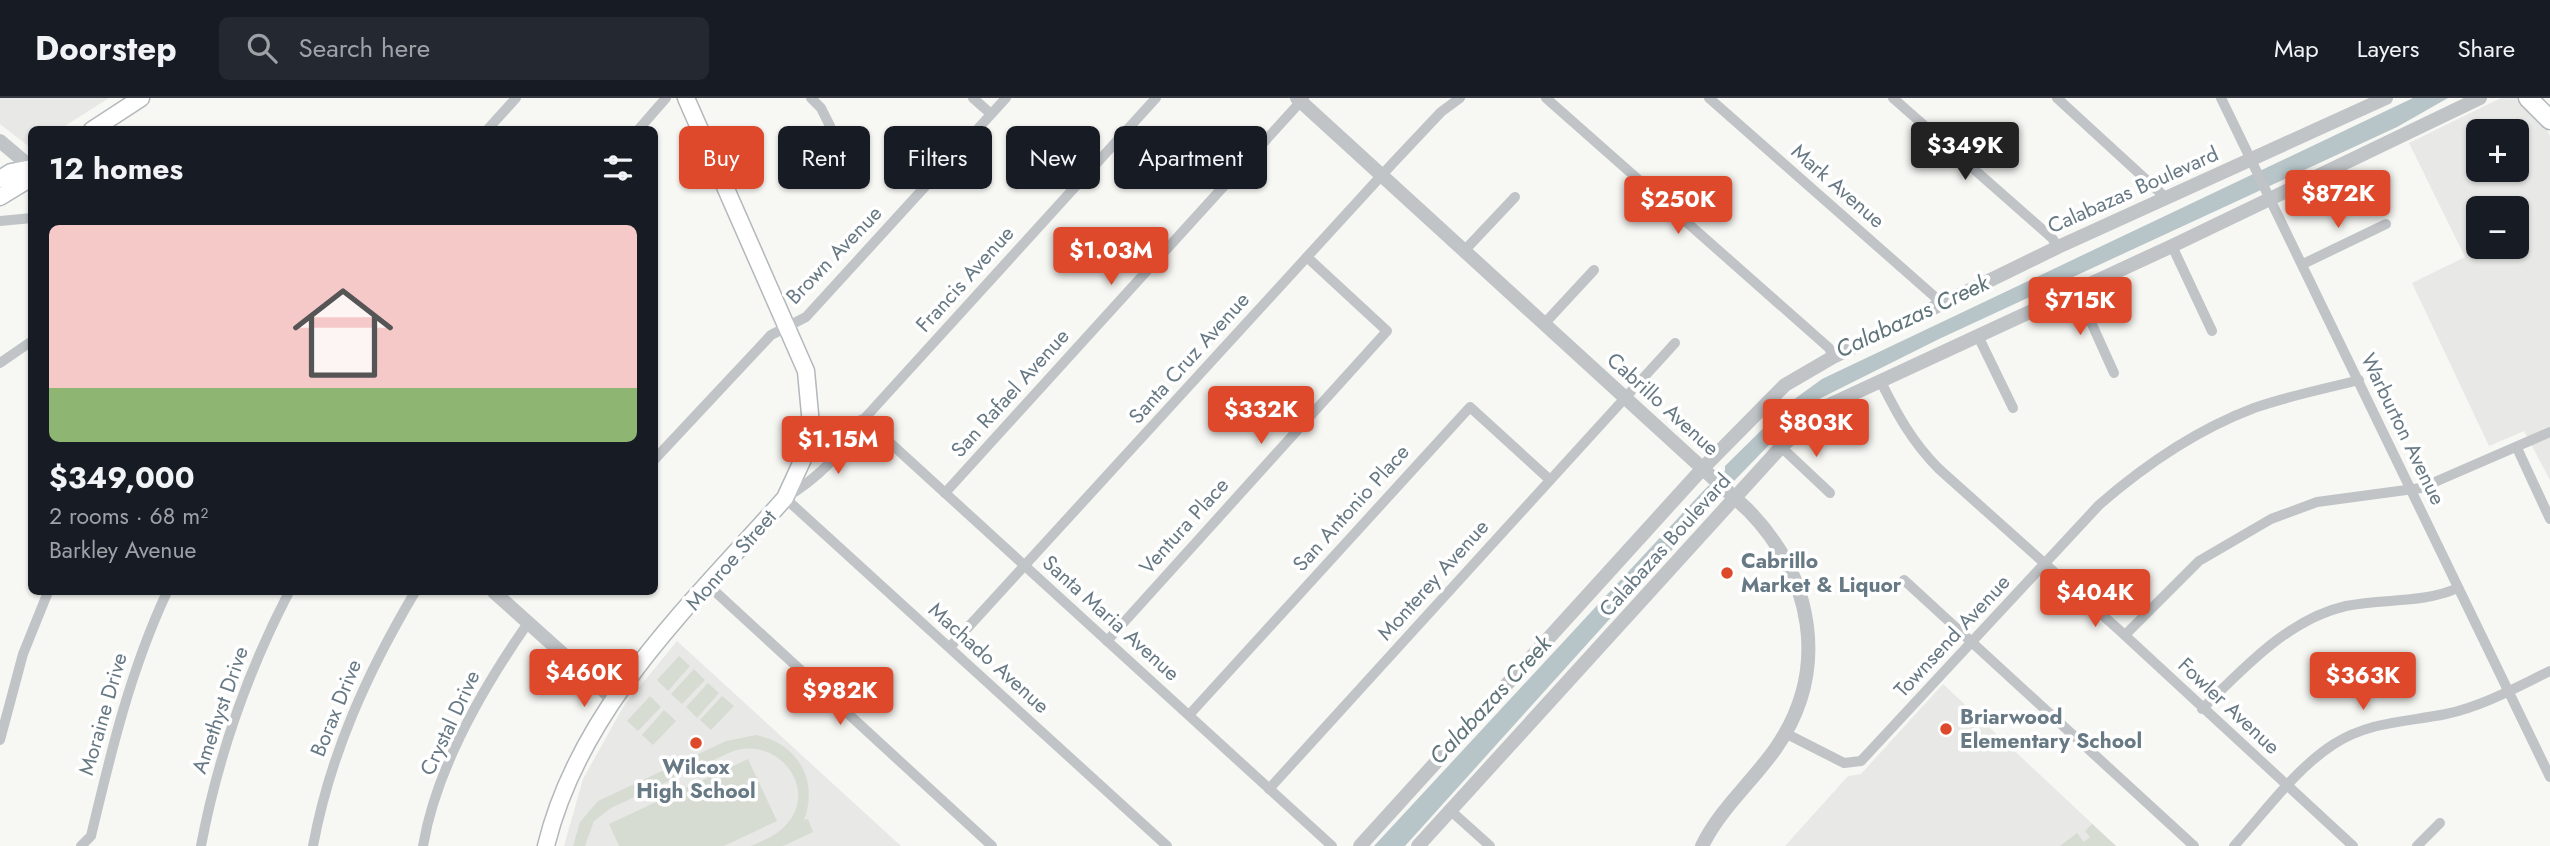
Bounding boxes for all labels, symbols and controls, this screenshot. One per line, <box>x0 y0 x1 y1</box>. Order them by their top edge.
search box <box>219 17 709 80</box>
text: Doorstep <box>35 25 177 72</box>
icon: search <box>243 29 281 67</box>
text: Search here <box>299 29 430 67</box>
text: Map <box>2274 31 2319 66</box>
text: Layers <box>2357 31 2419 66</box>
text: Share <box>2457 31 2515 66</box>
map controls <box>2466 119 2529 259</box>
button: + <box>2466 119 2529 182</box>
pin: $349K <box>1916 122 2014 182</box>
chip: Buy <box>679 126 764 189</box>
chip: Rent <box>778 126 870 189</box>
chip: Filters <box>884 126 992 189</box>
chip: New <box>1006 126 1100 189</box>
chip: Apartment <box>1114 126 1267 189</box>
text: $349K <box>1927 128 2003 162</box>
street label: Mark Avenue <box>1785 137 1891 235</box>
street label: Calabazas Boulevard <box>2043 139 2223 241</box>
text: 12 homes <box>49 147 183 190</box>
icon: filters <box>599 149 637 187</box>
pin: $872K <box>2289 170 2387 230</box>
pin: $250K <box>1629 176 1727 236</box>
text: $872K <box>2301 176 2375 210</box>
text: $250K <box>1640 182 1716 216</box>
button: − <box>2466 196 2529 259</box>
street label: Brown Avenue <box>779 199 889 311</box>
street label: Francis Avenue <box>909 219 1021 339</box>
pin: $1.03M <box>1054 228 1168 287</box>
text: $1.03M <box>1069 233 1153 267</box>
water label: Calabazas Creek <box>1830 265 1995 366</box>
icon: home <box>280 270 406 396</box>
pin: $715K <box>2031 278 2129 337</box>
text: $715K <box>2045 283 2115 317</box>
street label: Santa Cruz Avenue <box>1122 285 1256 430</box>
street label: San Rafael Avenue <box>944 322 1076 464</box>
street label: Cabrillo Avenue <box>1600 345 1726 463</box>
street label: Warburton Avenue <box>2353 348 2453 510</box>
pin: $332K <box>1212 386 1310 446</box>
text: $332K <box>1224 392 1298 426</box>
pin: $803K <box>1767 400 1865 459</box>
text: $803K <box>1779 405 1853 439</box>
pin: $1.15M <box>781 416 895 476</box>
text: $1.15M <box>798 422 878 456</box>
street label: San Antonio Place <box>1286 438 1416 578</box>
text: $349,000 <box>49 456 195 499</box>
street label: Calabazas Boulevard <box>1592 467 1738 623</box>
street label: Ventura Place <box>1132 471 1236 581</box>
text: 2 rooms · 68 m² <box>49 499 208 533</box>
street label: Monroe Street <box>679 503 783 617</box>
street label: Monterey Avenue <box>1370 513 1496 647</box>
text: Barkley Avenue <box>49 533 196 567</box>
place label: Cabrillo Market & Liquor <box>1741 546 1902 600</box>
street label: Santa Maria Avenue <box>1036 548 1186 688</box>
marker: Cabrillo Market & Liquor <box>1719 565 1735 581</box>
street label: Townsend Avenue <box>1887 568 2017 704</box>
pin: $404K <box>2046 570 2144 629</box>
text: $404K <box>2056 575 2134 609</box>
street label: Machado Avenue <box>922 596 1056 721</box>
water label: Calabazas Creek <box>1421 627 1560 772</box>
street label: Amethyst Drive <box>184 642 256 778</box>
street label: Moraine Drive <box>71 649 135 779</box>
pin: $460K <box>535 650 633 709</box>
street label: Fowler Avenue <box>2171 651 2287 761</box>
pin: $363K <box>2314 652 2412 712</box>
street label: Borax Drive <box>303 655 369 761</box>
text: $460K <box>545 655 623 689</box>
text: $363K <box>2326 658 2400 692</box>
street label: Crystal Drive <box>413 665 488 780</box>
pin: $982K <box>791 668 889 727</box>
text: $982K <box>802 673 878 707</box>
place label: Briarwood Elementary School <box>1960 702 2142 756</box>
marker: Briarwood Elementary School <box>1938 721 1954 737</box>
marker: Wilcox High School <box>688 735 704 751</box>
place label: Wilcox High School <box>636 752 756 806</box>

